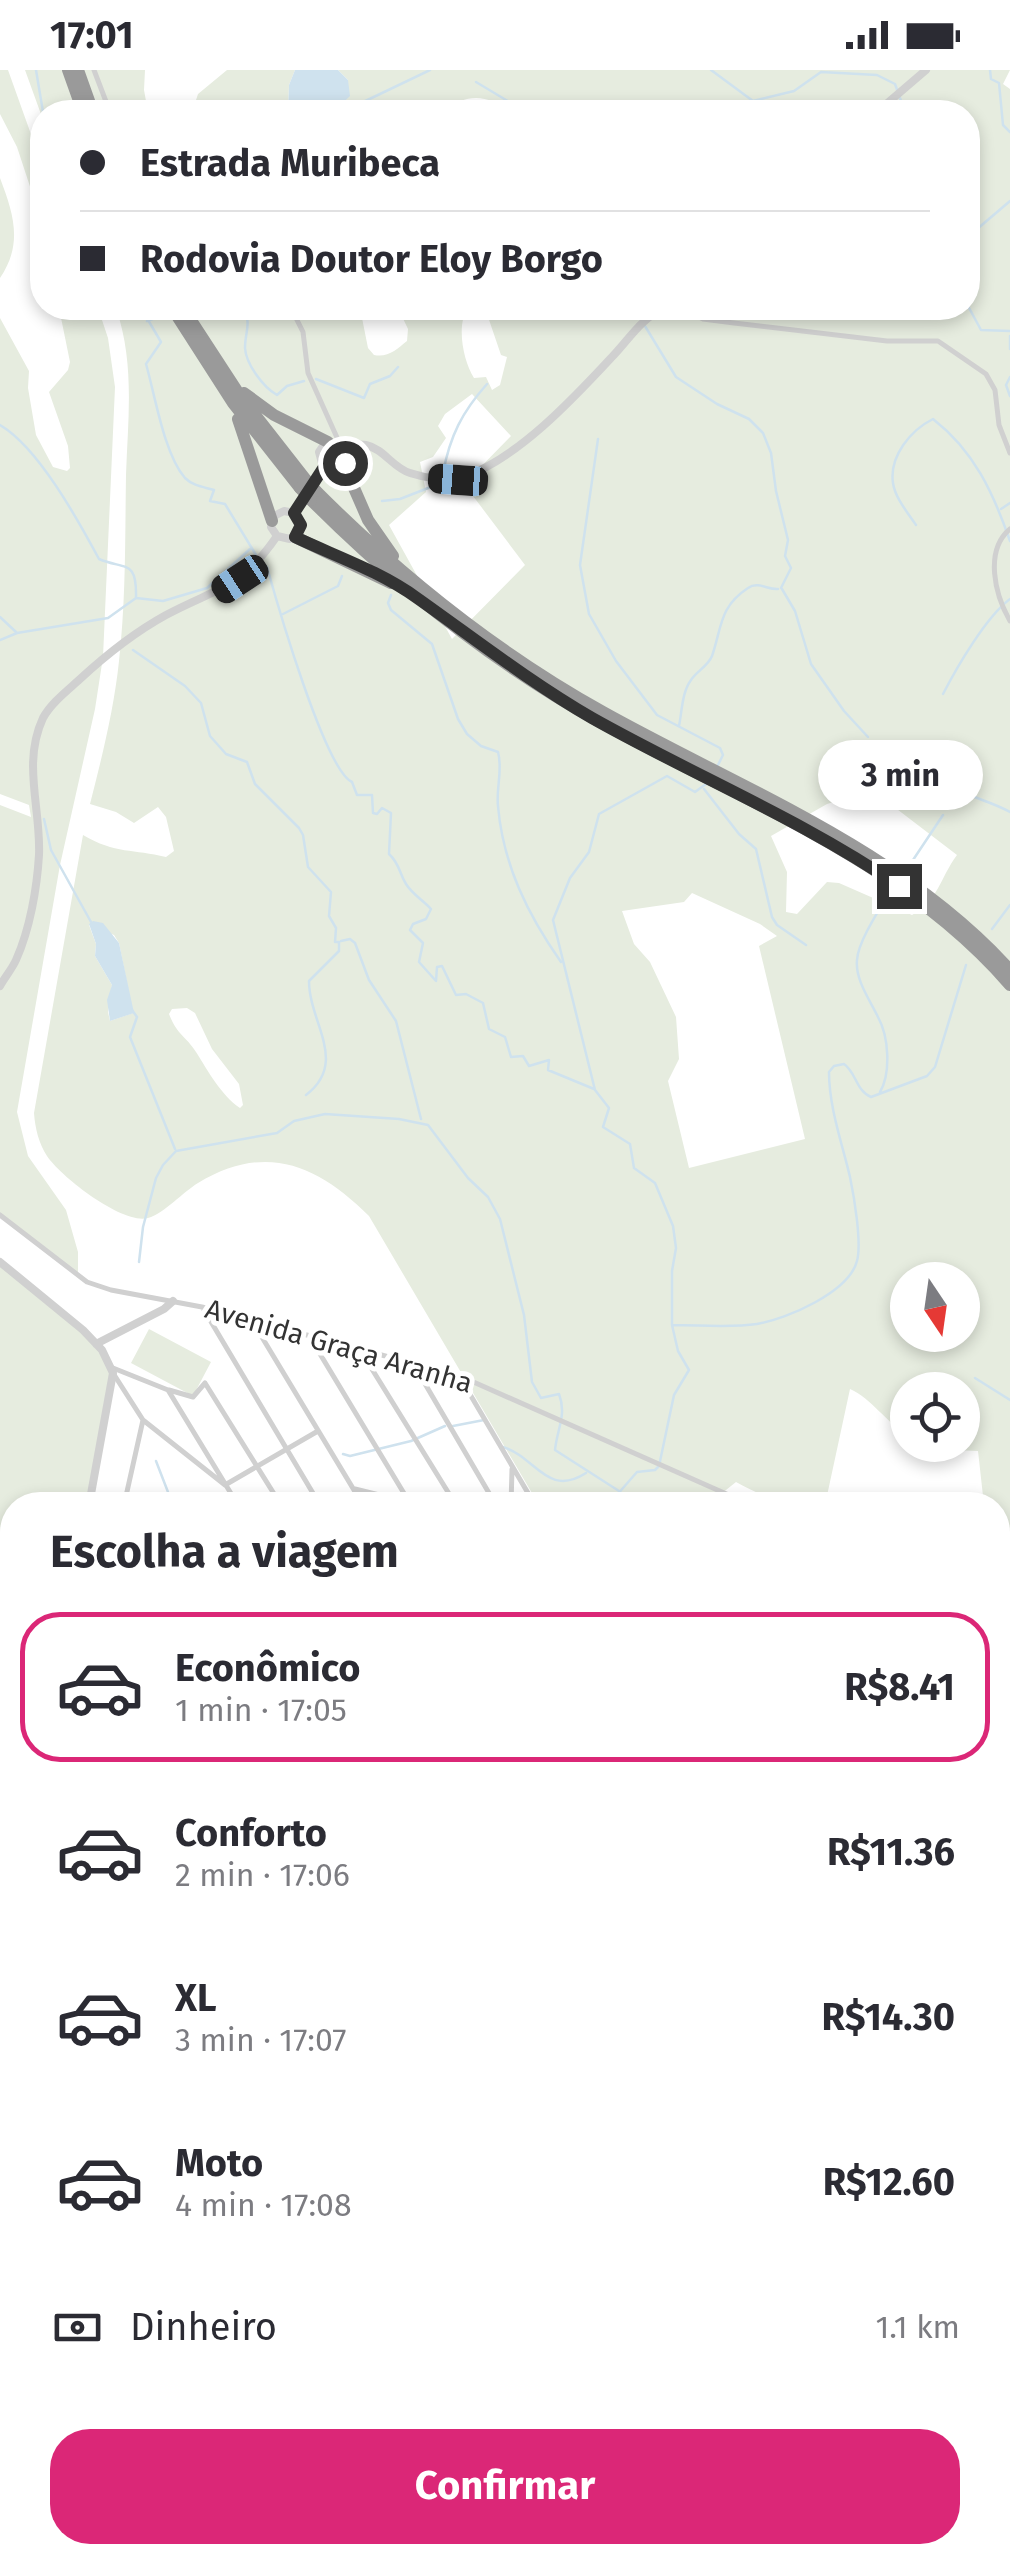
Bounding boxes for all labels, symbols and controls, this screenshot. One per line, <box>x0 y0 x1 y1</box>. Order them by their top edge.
text: 17:01 <box>50 12 134 58</box>
text: Estrada Muribeca <box>140 140 440 186</box>
text: Rodovia Doutor Eloy Borgo <box>140 236 603 282</box>
route start <box>323 441 368 486</box>
car <box>427 463 489 497</box>
car <box>207 550 273 608</box>
callout: 3 min <box>816 741 982 811</box>
text: 3 min <box>861 756 940 794</box>
route end <box>877 864 922 909</box>
north arrow <box>890 1262 980 1352</box>
map controls <box>890 1262 980 1462</box>
street label: Avenida Graça Aranha <box>202 1292 476 1400</box>
button: locate <box>890 1372 980 1462</box>
text: Escolha a viagem <box>50 1525 399 1579</box>
icon: car <box>55 1642 145 1732</box>
text: Econômico <box>175 1645 360 1691</box>
text: R$8.41 <box>844 1664 955 1710</box>
text: 1 min · 17:05 <box>175 1691 347 1729</box>
icon: car <box>55 1807 145 1897</box>
text: Conforto <box>175 1810 327 1856</box>
text: R$11.36 <box>827 1829 955 1875</box>
text: 2 min · 17:06 <box>175 1856 350 1894</box>
icon: car <box>55 1972 145 2062</box>
text: XL <box>175 1975 217 2021</box>
text: R$14.30 <box>822 1994 955 2040</box>
text: 3 min · 17:07 <box>175 2021 346 2059</box>
icon: car <box>55 2137 145 2227</box>
text: Moto <box>175 2140 263 2186</box>
text: R$12.60 <box>823 2159 955 2205</box>
text: 4 min · 17:08 <box>175 2186 352 2224</box>
icon: cash <box>50 2300 105 2355</box>
text: Dinheiro <box>130 2304 277 2350</box>
text: 1.1 km <box>876 2308 960 2346</box>
button: Confirmar <box>50 2429 960 2544</box>

